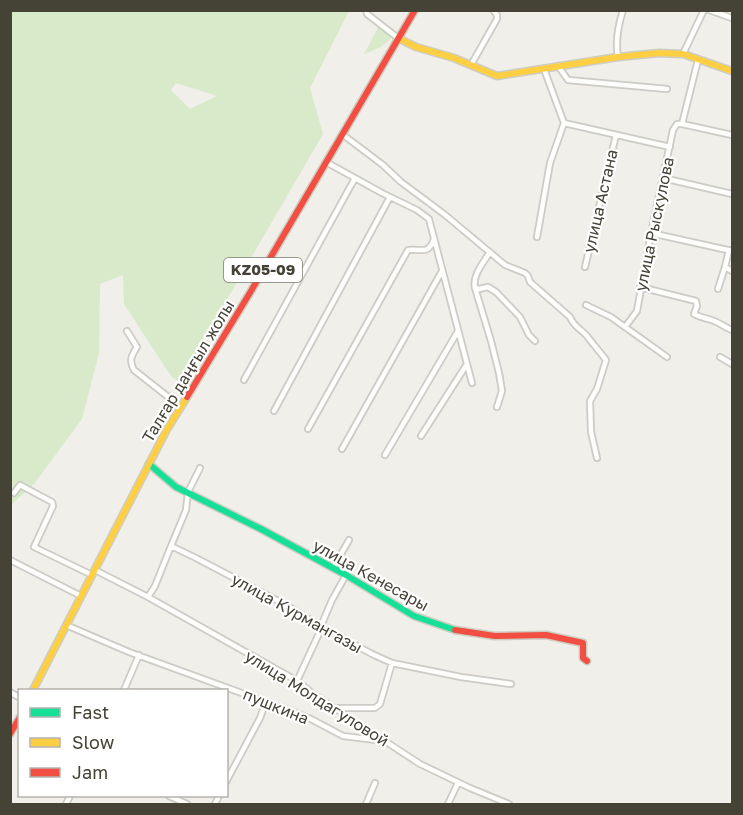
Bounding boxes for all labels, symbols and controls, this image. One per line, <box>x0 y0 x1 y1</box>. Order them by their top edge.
street label: улица Астана <box>578 147 622 255</box>
street label: улица Рыскулова <box>630 155 678 293</box>
road number: KZ05-09 <box>224 258 302 282</box>
street label: Талғар даңғыл жолы <box>138 296 238 446</box>
street label: улица Кенесары <box>310 535 432 615</box>
street label: улица Курмангазы <box>228 569 366 657</box>
street label: улица Молдагуловой <box>241 646 393 750</box>
street label: пушкина <box>240 684 312 728</box>
legend <box>18 689 228 797</box>
text: Fast <box>72 701 109 723</box>
text: Slow <box>72 731 115 753</box>
text: Jam <box>72 761 108 783</box>

